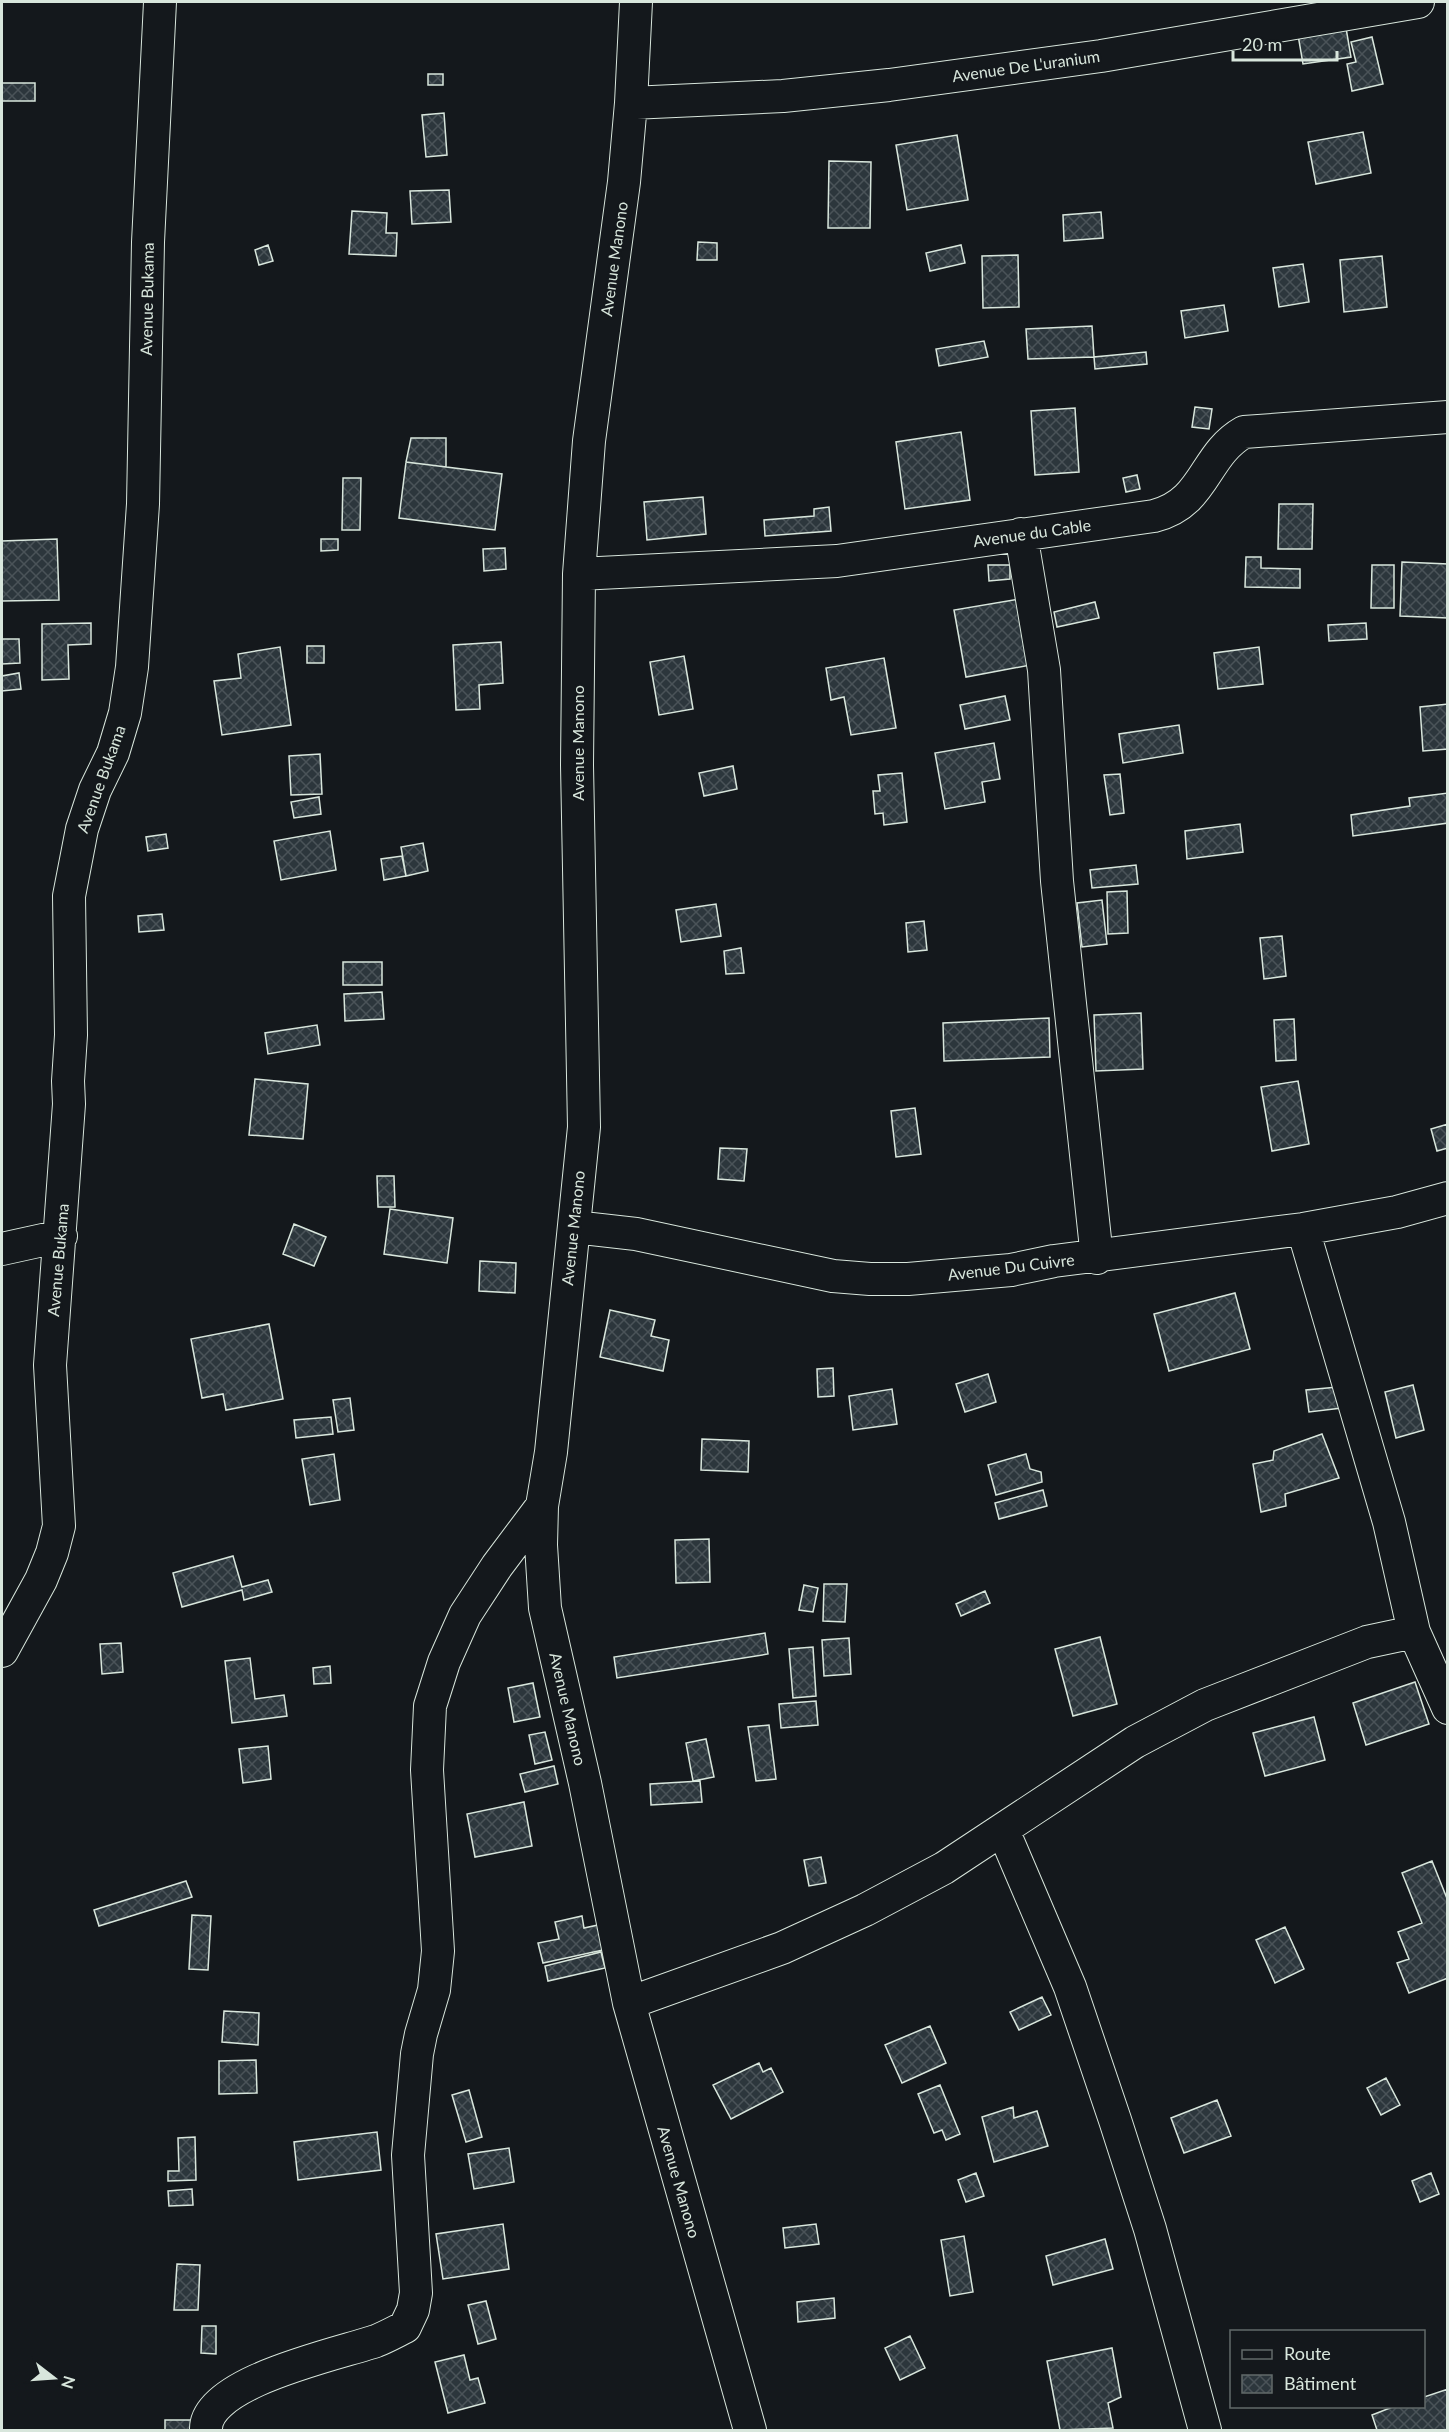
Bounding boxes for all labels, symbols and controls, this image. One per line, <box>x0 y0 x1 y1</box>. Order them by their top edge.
scale bar <box>1233 24 1336 62</box>
text: 20 m <box>1242 33 1282 55</box>
street label: Avenue De L'uranium <box>951 46 1101 85</box>
street label: Avenue Manono <box>596 200 631 318</box>
street label: Avenue Bukama <box>136 242 157 356</box>
street label: Avenue du Cable <box>972 515 1092 550</box>
street label: Avenue Manono <box>568 685 587 801</box>
street label: Avenue Bukama <box>72 722 129 835</box>
street label: Avenue Manono <box>557 1169 588 1286</box>
street label: Avenue Bukama <box>43 1203 72 1317</box>
street label: Avenue Du Cuivre <box>946 1249 1075 1284</box>
street label: Avenue Manono <box>546 1650 591 1767</box>
street label: Avenue Manono <box>654 2124 705 2240</box>
legend <box>1230 2330 1425 2408</box>
text: Route <box>1284 2342 1331 2364</box>
north arrow <box>24 2348 84 2408</box>
text: Bâtiment <box>1284 2372 1357 2394</box>
text: N <box>58 2374 80 2391</box>

